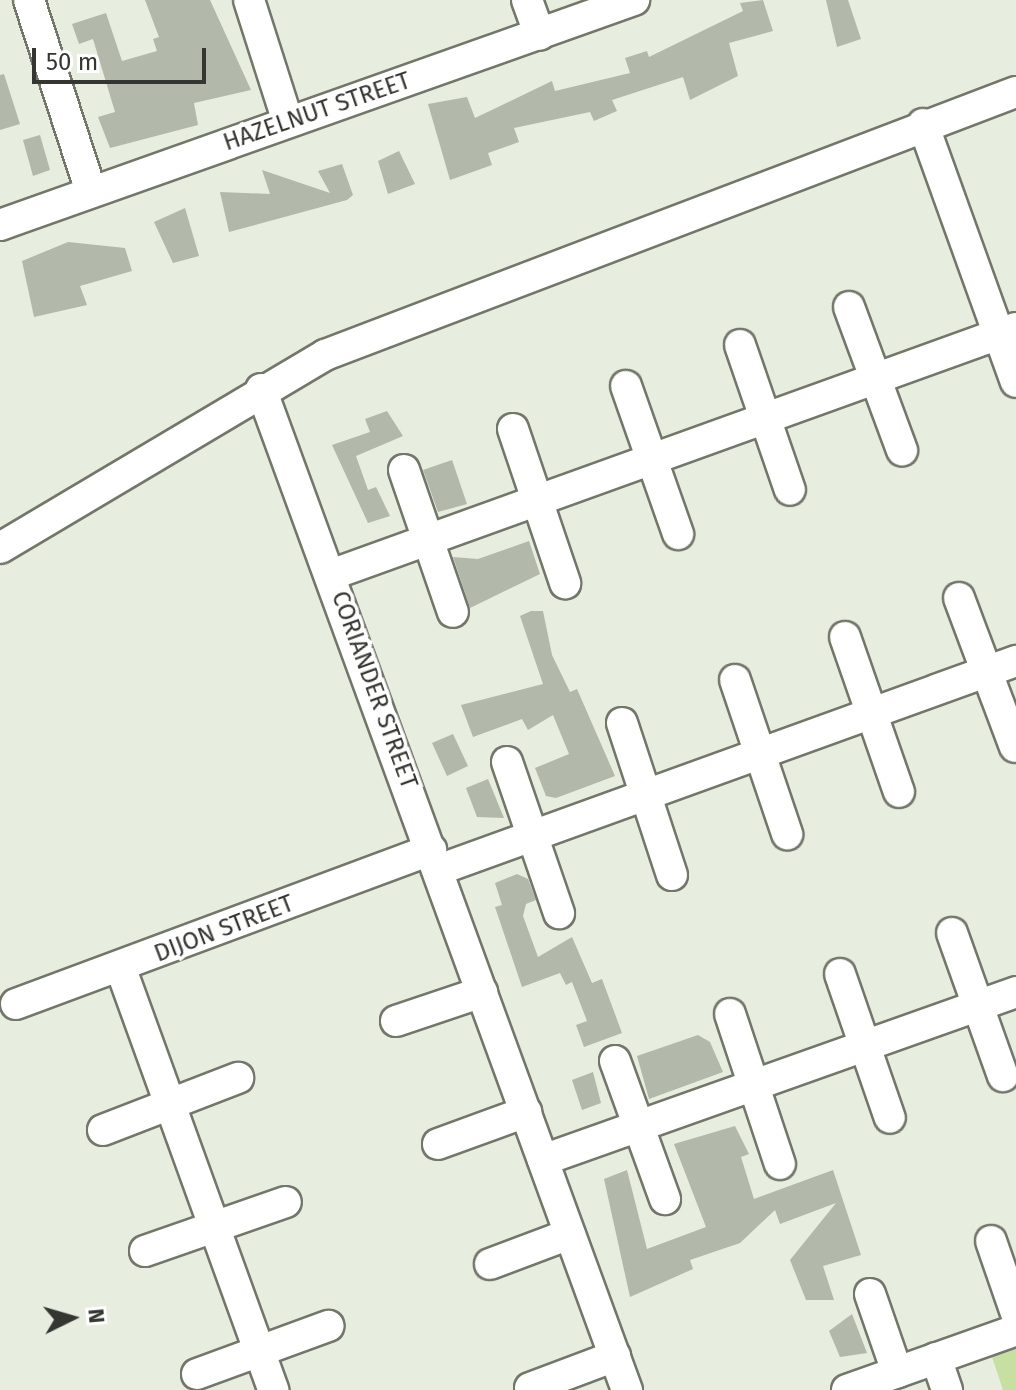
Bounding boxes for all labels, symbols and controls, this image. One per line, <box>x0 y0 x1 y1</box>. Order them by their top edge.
scale bar <box>36 32 210 82</box>
text: 50 m <box>46 48 98 76</box>
street label: HAZELNUT STREET <box>220 66 414 158</box>
street label: CORIANDER STREET <box>325 587 423 793</box>
street label: DIJON STREET <box>150 889 298 969</box>
north arrow <box>32 1278 112 1358</box>
text: N <box>82 1307 110 1324</box>

